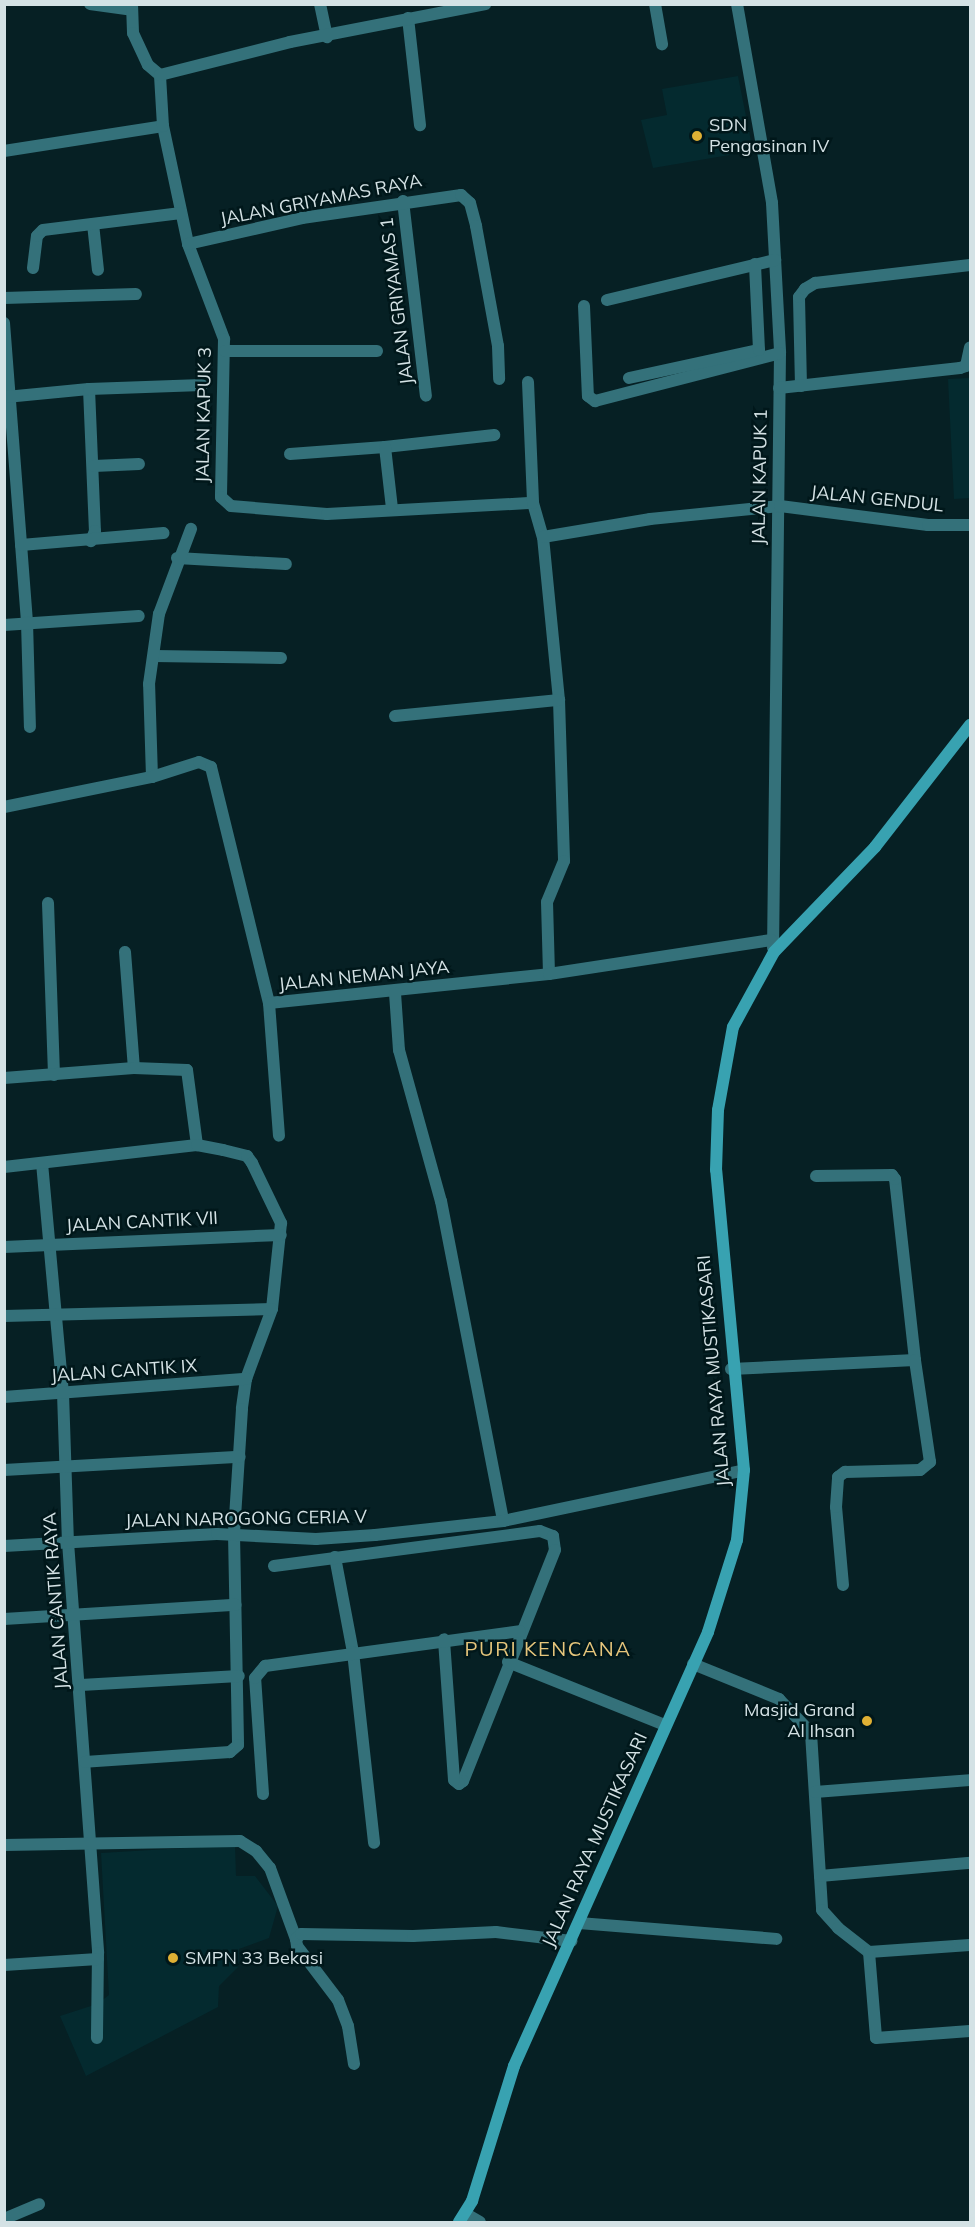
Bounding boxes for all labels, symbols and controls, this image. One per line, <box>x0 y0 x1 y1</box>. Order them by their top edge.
place label: SDN Pengasinan IV <box>709 115 829 158</box>
marker: SDN Pengasinan IV <box>690 129 704 143</box>
street label: JALAN GRIYAMAS RAYA <box>218 170 424 230</box>
street label: JALAN GRIYAMAS 1 <box>376 216 418 386</box>
street label: JALAN KAPUK 3 <box>192 347 216 483</box>
street label: JALAN KAPUK 1 <box>748 409 772 545</box>
street label: JALAN GENDUL <box>809 481 945 517</box>
street label: JALAN NEMAN JAYA <box>277 956 451 996</box>
street label: JALAN CANTIK VII <box>65 1207 219 1237</box>
street label: JALAN RAYA MUSTIKASARI <box>693 1254 735 1488</box>
street label: JALAN CANTIK IX <box>50 1355 198 1387</box>
street label: JALAN NAROGONG CERIA V <box>125 1506 367 1532</box>
street label: JALAN CANTIK RAYA <box>39 1512 73 1690</box>
district label: PURI KENCANA <box>465 1636 631 1660</box>
place label: Masjid Grand Al Ihsan <box>744 1700 855 1742</box>
marker: Masjid Grand Al Ihsan <box>860 1714 874 1728</box>
street label: JALAN RAYA MUSTIKASARI <box>538 1729 652 1951</box>
place label: SMPN 33 Bekasi <box>185 1947 323 1969</box>
marker: SMPN 33 Bekasi <box>166 1951 180 1965</box>

